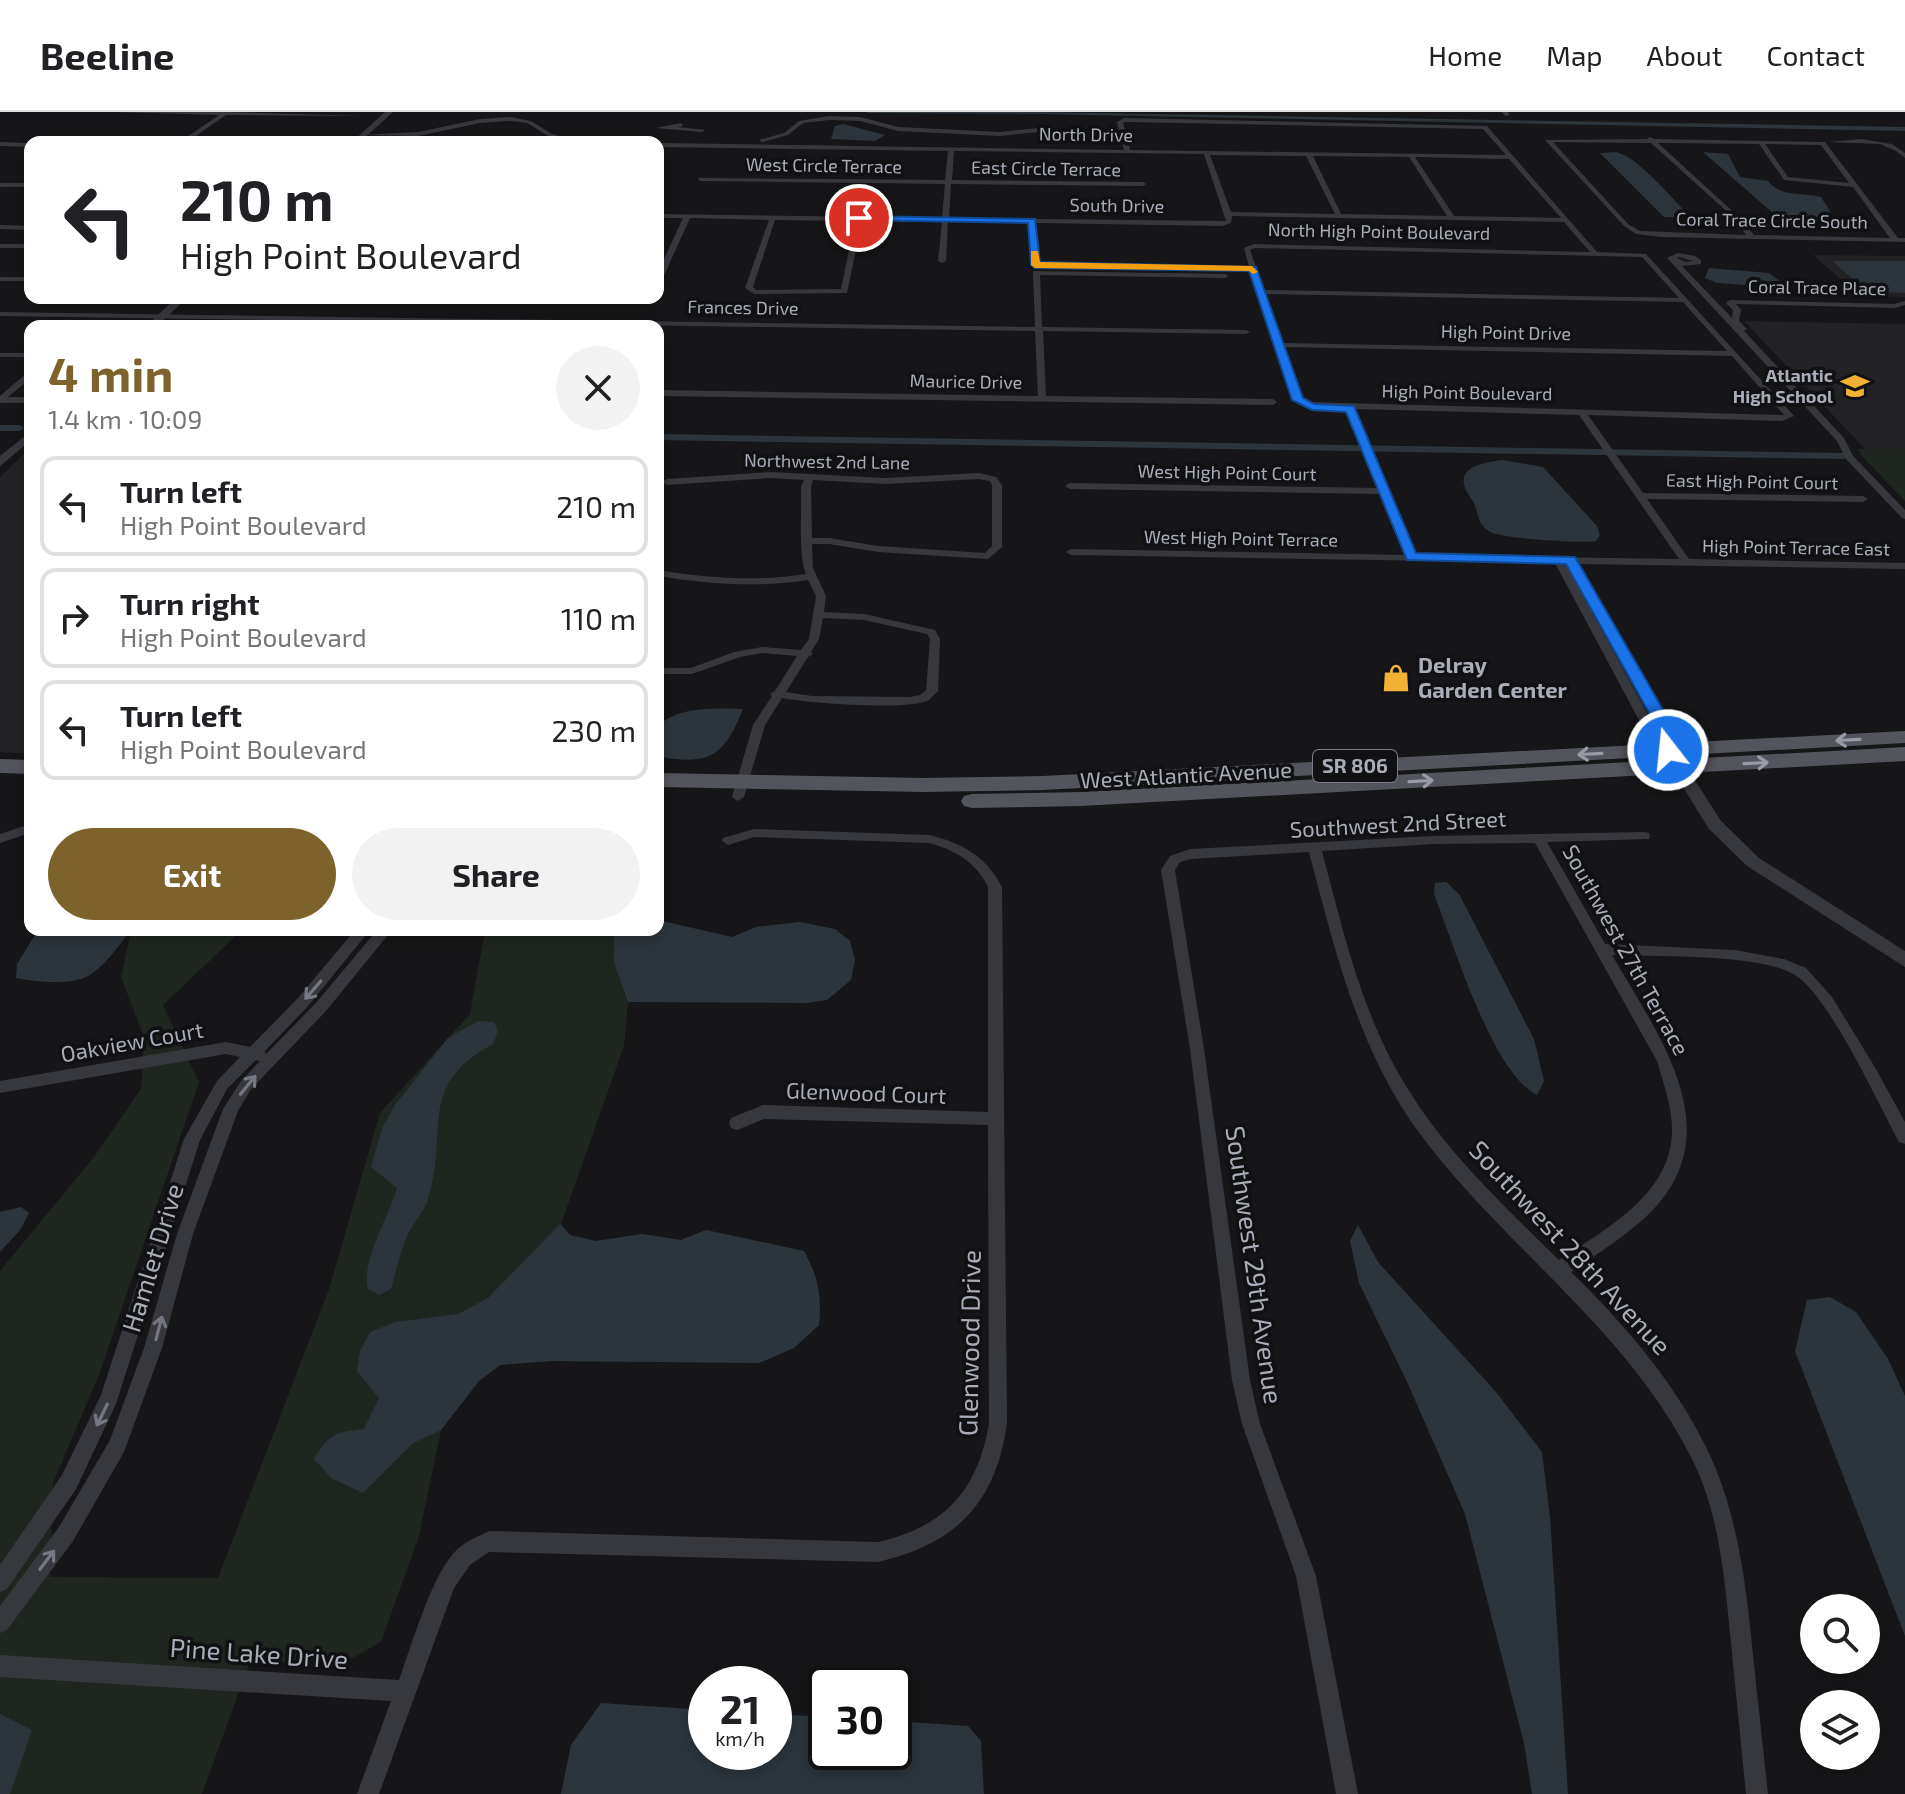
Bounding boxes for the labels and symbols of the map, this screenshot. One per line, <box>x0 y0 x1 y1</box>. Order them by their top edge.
street label: North Drive <box>1039 122 1133 146</box>
street label: West Circle Terrace <box>746 153 902 177</box>
street label: East Circle Terrace <box>971 156 1121 180</box>
pin <box>825 184 893 252</box>
street label: South Drive <box>1070 193 1165 217</box>
street label: Coral Trace Circle South <box>1676 207 1868 233</box>
street label: North High Point Boulevard <box>1268 218 1490 244</box>
street label: Coral Trace Place <box>1748 275 1886 299</box>
street label: Frances Drive <box>687 295 799 319</box>
street label: High Point Drive <box>1441 320 1571 344</box>
place label: Atlantic High School <box>1733 364 1833 407</box>
street label: Maurice Drive <box>909 369 1023 393</box>
school or university icon: Atlantic High School <box>1840 371 1870 401</box>
street label: High Point Boulevard <box>1381 380 1553 404</box>
street label: Northwest 2nd Lane <box>744 449 910 473</box>
street label: West High Point Court <box>1137 459 1317 485</box>
street label: East High Point Court <box>1666 468 1838 494</box>
street label: West High Point Terrace <box>1144 525 1338 551</box>
street label: High Point Terrace East <box>1702 534 1890 560</box>
place label: Delray Garden Center <box>1418 651 1568 702</box>
shop icon: Delray Garden Center <box>1381 663 1411 693</box>
position arrow <box>1626 708 1710 792</box>
one-way arrow <box>1835 733 1862 748</box>
one-way arrow <box>1577 747 1604 762</box>
road number: SR 806 <box>1313 750 1397 782</box>
street label: West Atlantic Avenue <box>1079 755 1293 793</box>
one-way arrow <box>1742 755 1769 770</box>
one-way arrow <box>1407 773 1434 788</box>
street label: Southwest 2nd Street <box>1289 804 1507 842</box>
street label: Southwest 27th Terrace <box>1558 840 1696 1059</box>
one-way arrow <box>305 980 323 1000</box>
street label: Oakview Court <box>59 1016 205 1066</box>
one-way arrow <box>239 1075 256 1096</box>
street label: Glenwood Court <box>785 1076 947 1108</box>
street label: Southwest 29th Avenue <box>1221 1124 1290 1406</box>
street label: Southwest 28th Avenue <box>1464 1134 1678 1360</box>
street label: Hamlet Drive <box>114 1180 189 1336</box>
street label: Glenwood Drive <box>951 1250 986 1436</box>
one-way arrow <box>152 1315 167 1341</box>
one-way arrow <box>94 1402 109 1426</box>
one-way arrow <box>38 1550 55 1572</box>
street label: Pine Lake Drive <box>169 1631 349 1674</box>
speed limit sign: 30 <box>808 1666 912 1770</box>

